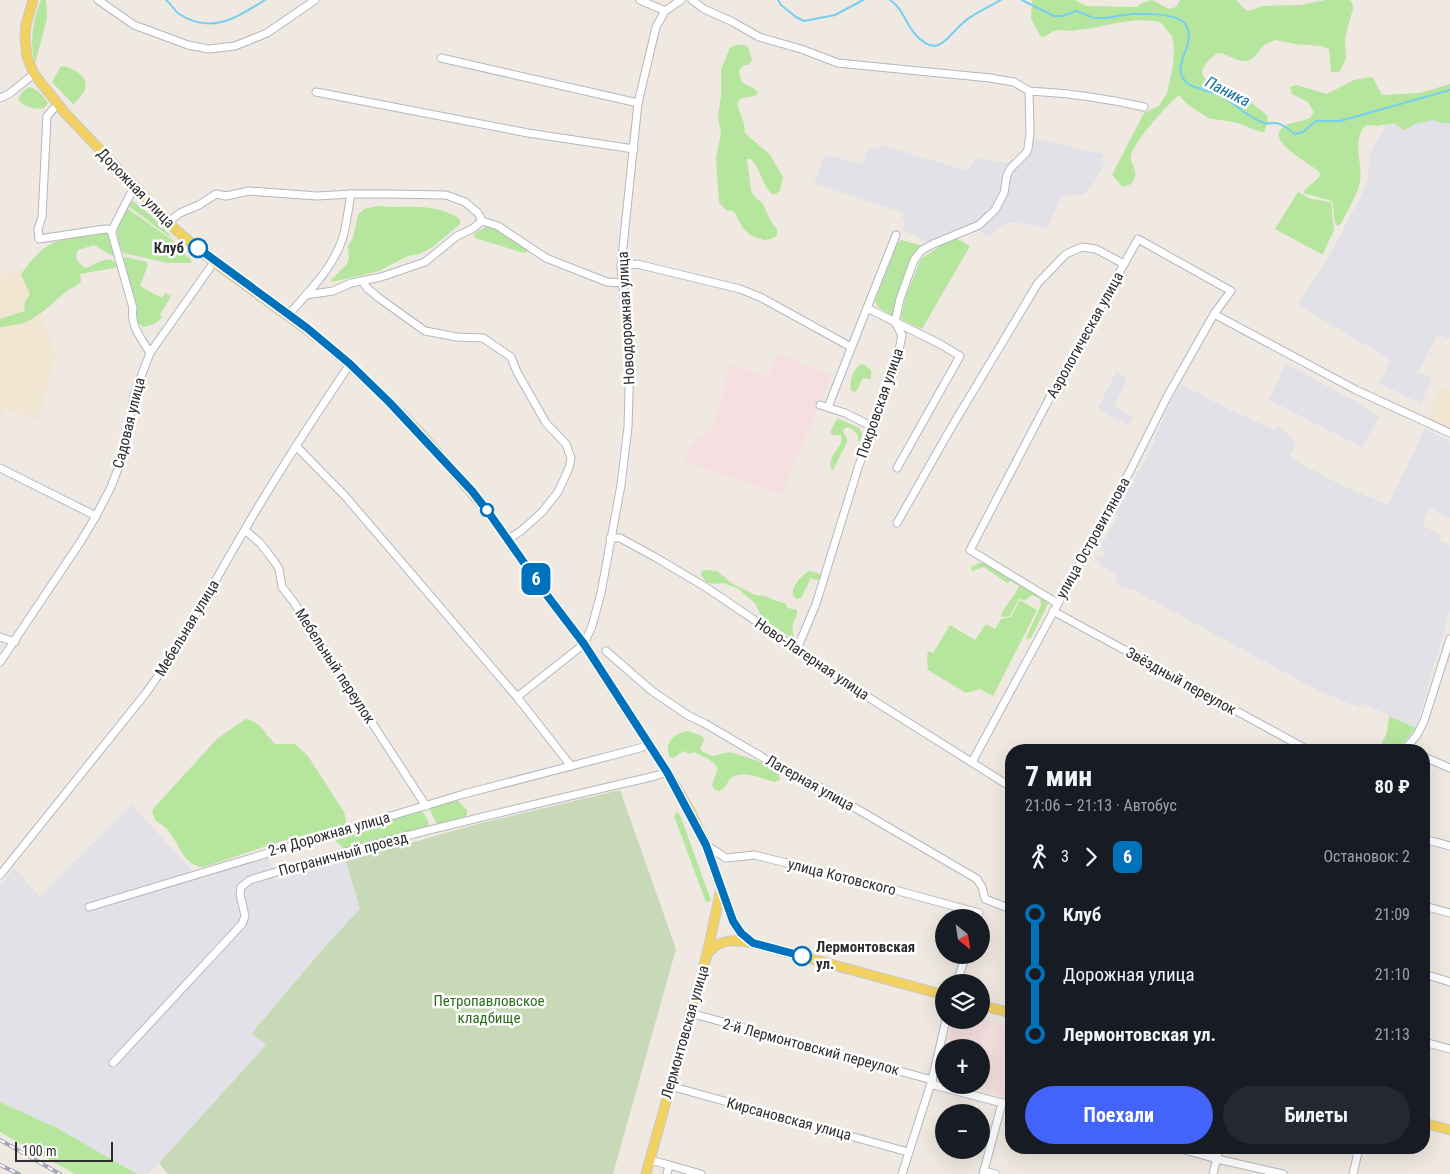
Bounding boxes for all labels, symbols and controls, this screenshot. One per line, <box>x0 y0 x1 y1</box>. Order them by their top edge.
water label: Паника <box>1202 72 1253 111</box>
street label: Дорожная улица <box>93 144 179 232</box>
marker: Клуб <box>188 238 208 258</box>
place label: Клуб <box>154 239 184 257</box>
street label: Новодорожная улица <box>614 251 638 385</box>
street label: Аэрологическая улица <box>1043 269 1127 401</box>
street label: Покровская улица <box>853 346 907 460</box>
street label: Садовая улица <box>109 376 149 470</box>
street label: улица Островитянова <box>1052 474 1134 602</box>
unlabelled marker <box>480 503 494 517</box>
line badge: 6 <box>520 563 552 595</box>
text: 6 <box>531 568 541 589</box>
street label: Мебельная улица <box>151 577 223 679</box>
street label: Мебельный переулок <box>291 605 379 727</box>
street label: Ново-Лагерная улица <box>752 614 872 704</box>
street label: Звёздный переулок <box>1123 643 1239 719</box>
street label: Лагерная улица <box>763 751 857 815</box>
text: 7 мин <box>1025 760 1092 793</box>
text: 80 ₽ <box>1375 775 1410 798</box>
text: 21:06 – 21:13 · Автобус <box>1025 796 1177 815</box>
street label: 2-я Дорожная улица <box>266 808 392 860</box>
street label: Пограничный проезд <box>277 828 409 880</box>
icon: walk <box>1025 843 1053 871</box>
icon: forward <box>1077 843 1105 871</box>
text: 6 <box>1123 846 1132 867</box>
text: 3 <box>1061 847 1069 866</box>
text: Остановок: 2 <box>1323 847 1410 866</box>
street label: улица Котовского <box>786 855 898 899</box>
text: Клуб <box>1063 903 1101 926</box>
text: 21:09 <box>1375 905 1410 924</box>
north arrow <box>935 909 990 964</box>
map controls <box>935 909 990 1159</box>
place label: Лермонтовская ул. <box>816 938 915 973</box>
marker: Лермонтовская ул. <box>792 946 812 966</box>
street label: Лермонтовская улица <box>657 963 713 1101</box>
text: Дорожная улица <box>1063 963 1195 986</box>
text: 21:10 <box>1375 965 1410 984</box>
button: layers <box>935 974 990 1029</box>
park label: Петропавловское кладбище <box>433 992 545 1027</box>
street label: 2-й Лермонтовский переулок <box>721 1015 901 1079</box>
text: Лермонтовская ул. <box>1063 1023 1216 1046</box>
text: 21:13 <box>1375 1025 1410 1044</box>
button: + <box>935 1039 990 1094</box>
button: Поехали <box>1025 1086 1213 1144</box>
button: Билеты <box>1223 1086 1410 1144</box>
street label: Кирсановская улица <box>725 1094 853 1144</box>
button: − <box>935 1104 990 1159</box>
scale bar <box>15 1139 112 1162</box>
text: 100 m <box>22 1143 57 1159</box>

